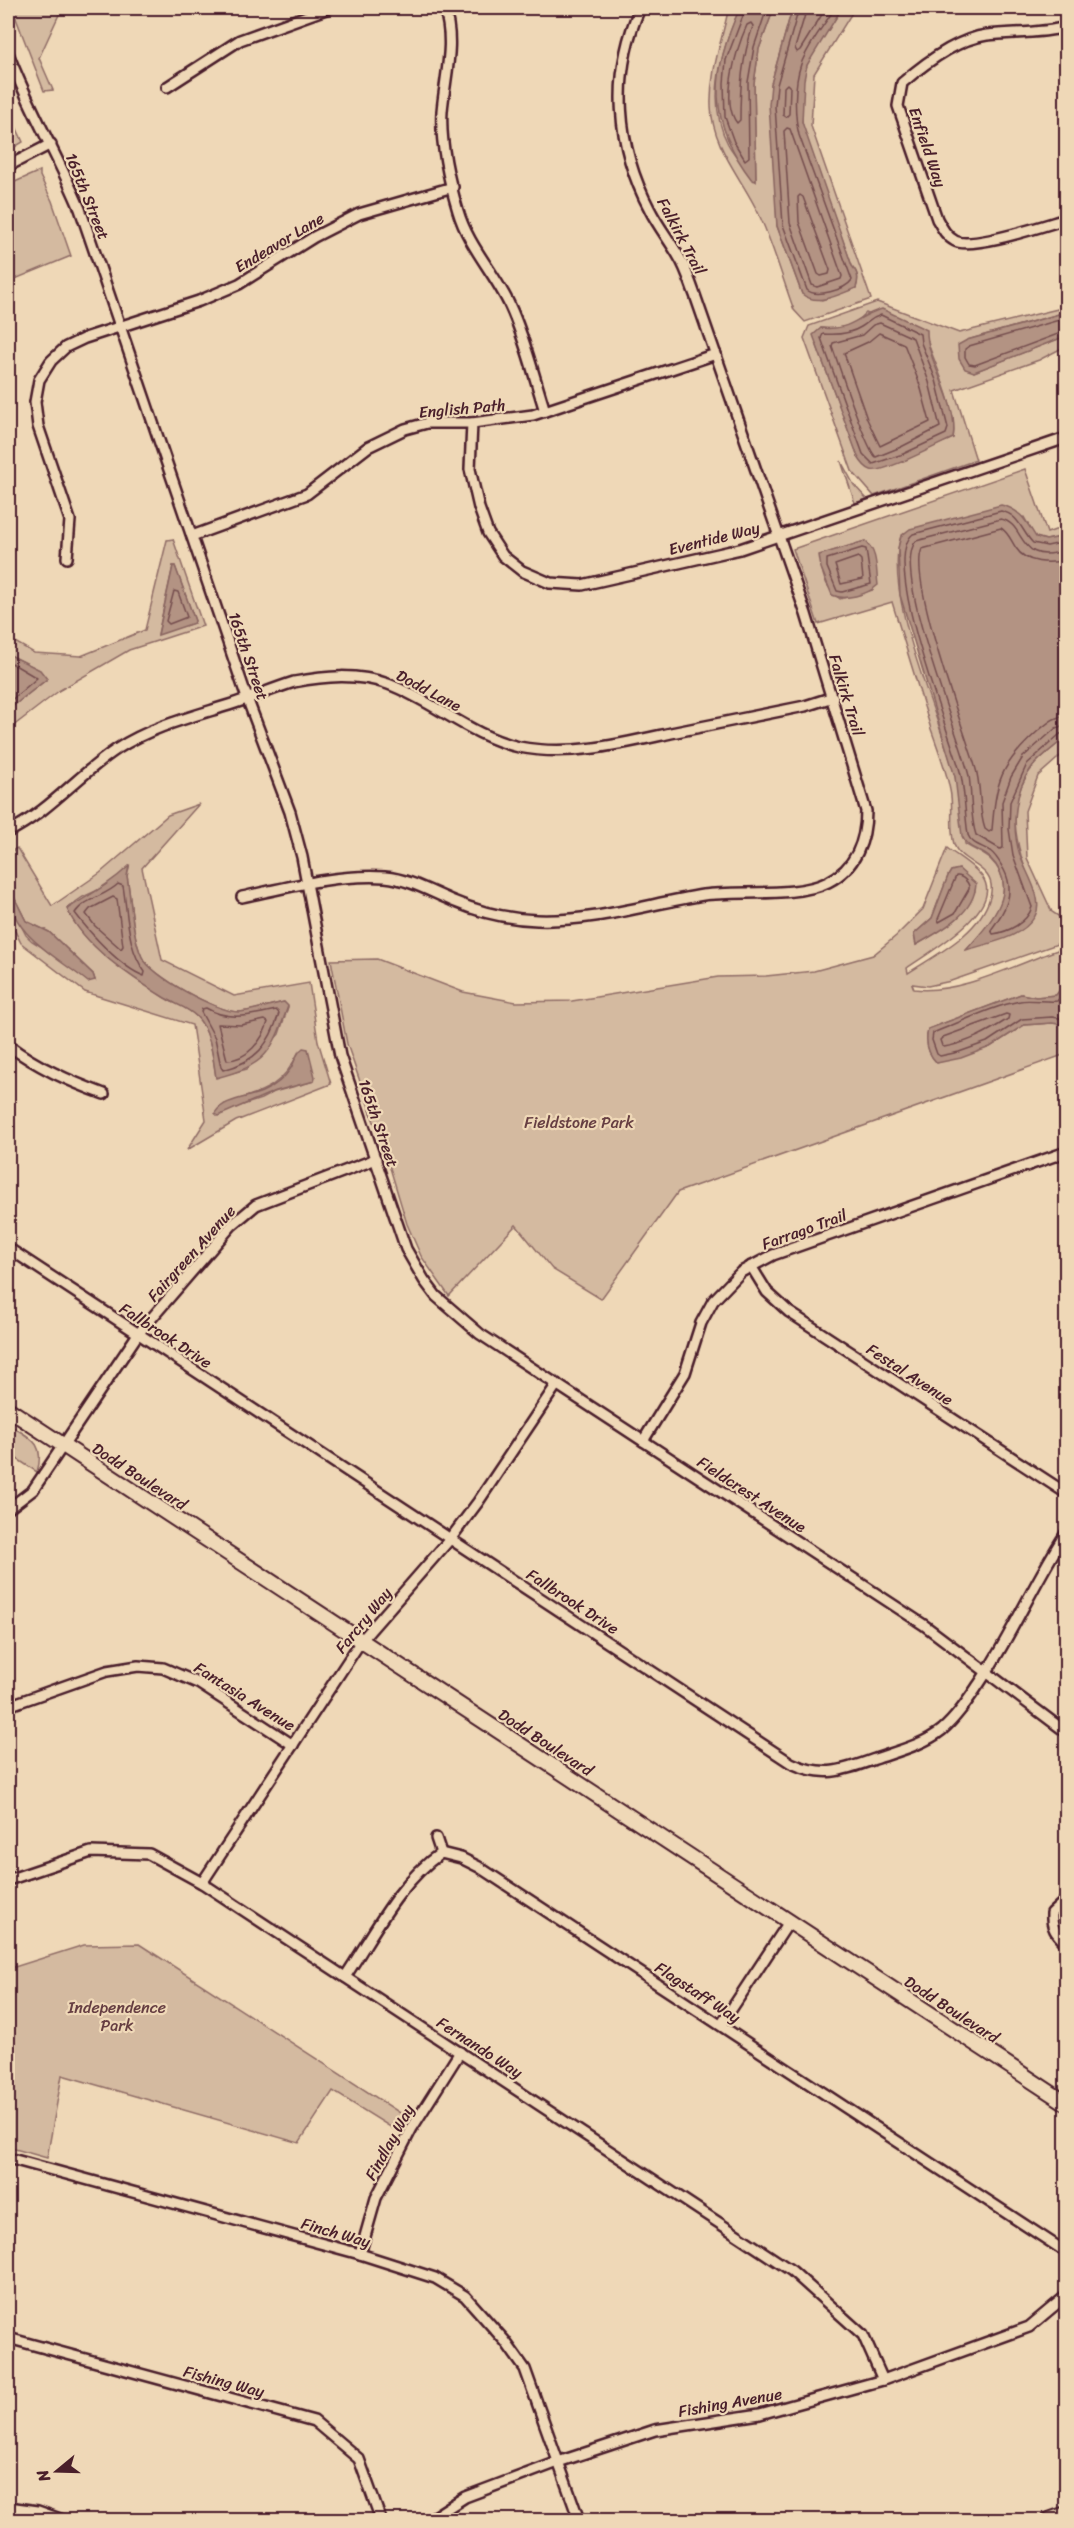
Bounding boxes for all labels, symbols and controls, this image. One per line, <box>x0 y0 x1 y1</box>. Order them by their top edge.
street label: Enfield Way <box>900 103 955 192</box>
street label: 165th Street <box>57 148 118 244</box>
street label: Falkirk Trail <box>649 192 714 281</box>
street label: Endeavor Lane <box>229 204 330 281</box>
street label: English Path <box>417 390 507 427</box>
street label: Eventide Way <box>665 513 763 564</box>
street label: 165th Street <box>220 608 277 704</box>
street label: Falkirk Trail <box>820 651 873 740</box>
street label: Dodd Lane <box>391 661 467 720</box>
street label: 165th Street <box>350 1075 407 1171</box>
park label: Fieldstone Park <box>524 1108 634 1137</box>
street label: Fairgreen Avenue <box>140 1198 243 1309</box>
street label: Farrago Trail <box>757 1200 851 1258</box>
street label: Fallbrook Drive <box>113 1294 218 1376</box>
street label: Festal Avenue <box>860 1335 959 1414</box>
street label: Dodd Boulevard <box>86 1435 195 1519</box>
street label: Fieldcrest Avenue <box>691 1448 813 1541</box>
street label: Fallbrook Drive <box>520 1560 625 1642</box>
street label: Farcry Way <box>327 1580 400 1660</box>
street label: Fantasia Avenue <box>188 1654 301 1739</box>
street label: Dodd Boulevard <box>492 1701 601 1785</box>
street label: Flagstaff Way <box>649 1954 747 2032</box>
street label: Dodd Boulevard <box>898 1968 1007 2052</box>
park label: Independence Park <box>67 1993 166 2040</box>
street label: Fernando Way <box>431 2009 529 2087</box>
street label: Findlay Way <box>356 2098 423 2186</box>
street label: Finch Way <box>298 2209 375 2256</box>
street label: Fishing Way <box>180 2357 268 2406</box>
street label: Fishing Avenue <box>676 2379 784 2426</box>
north arrow <box>27 2441 87 2501</box>
text: N <box>27 2465 59 2487</box>

